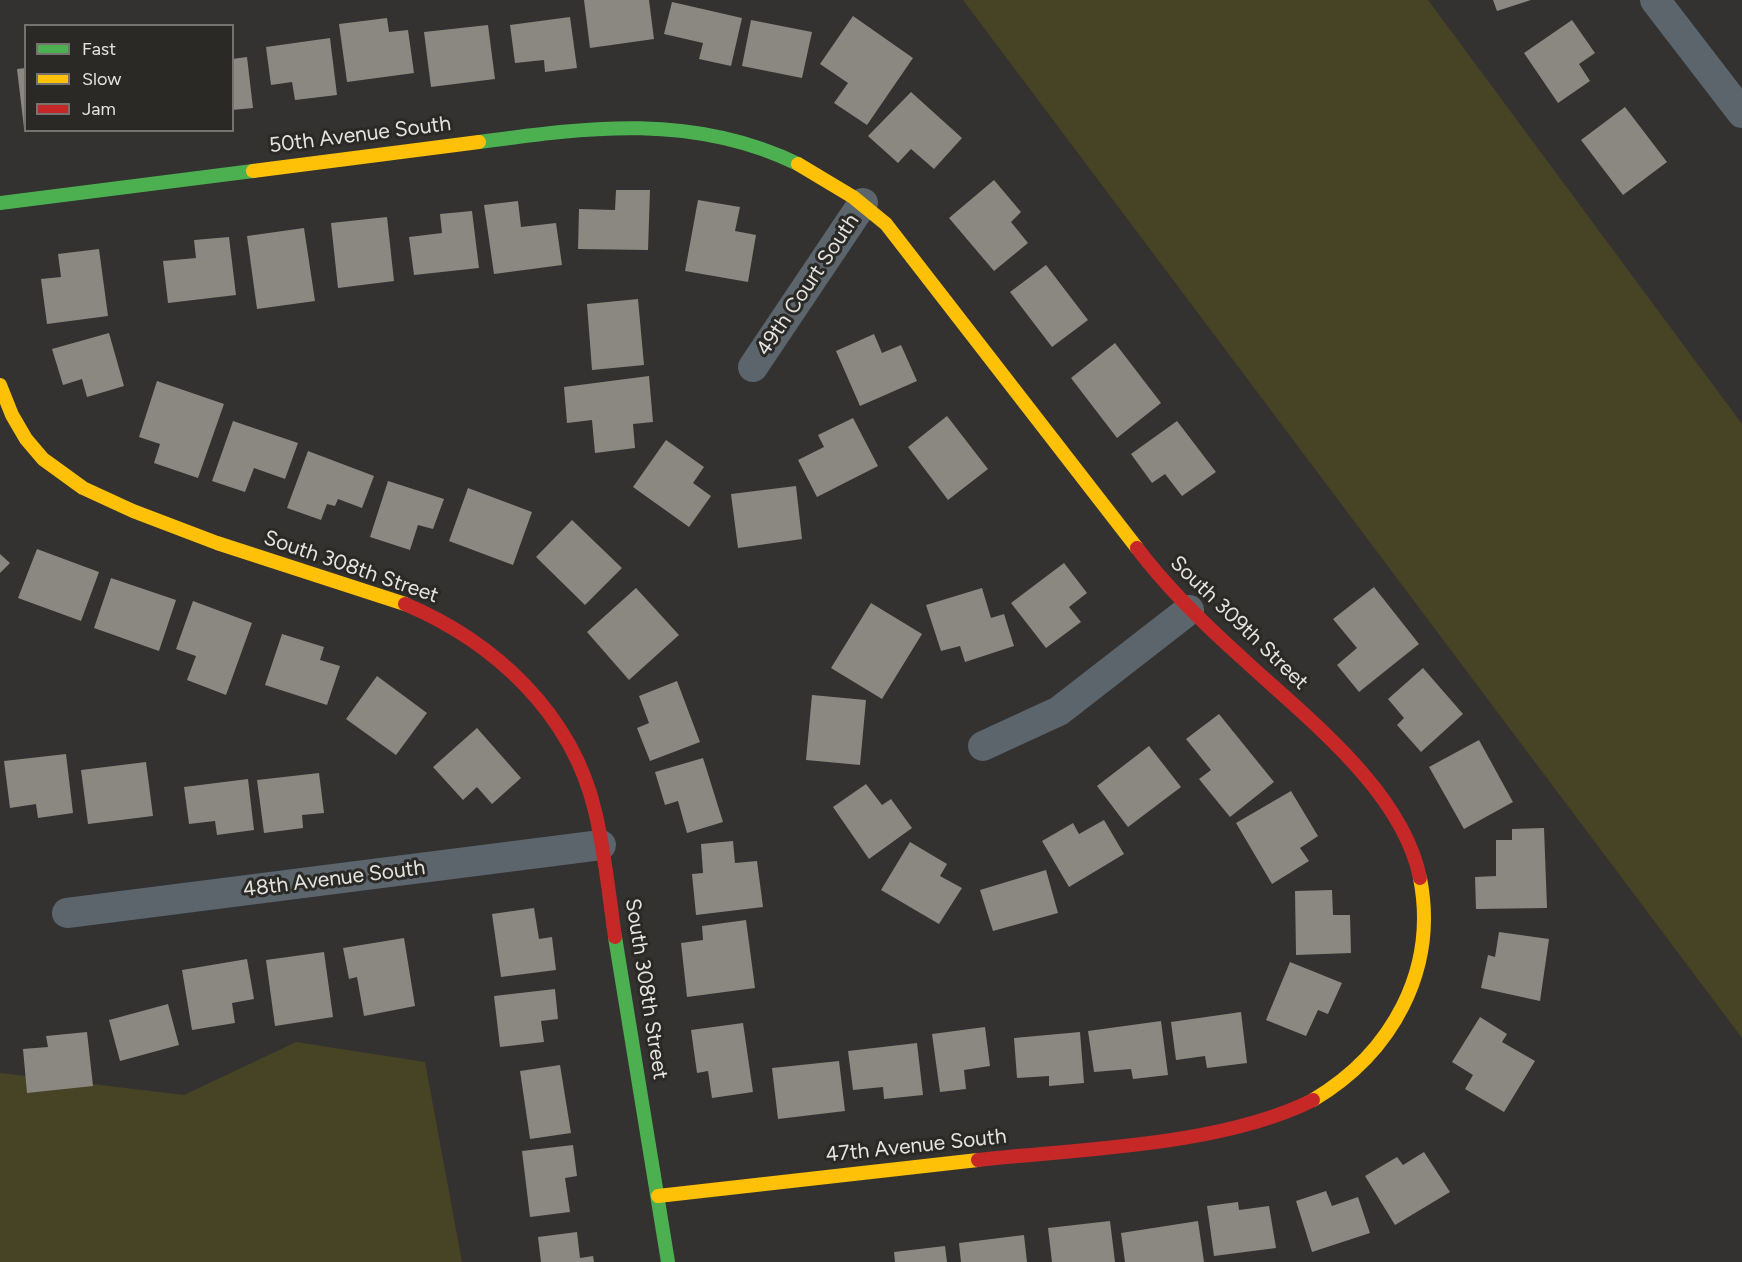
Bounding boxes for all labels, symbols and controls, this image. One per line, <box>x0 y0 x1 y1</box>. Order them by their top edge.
legend <box>24 24 234 132</box>
text: Fast <box>82 38 116 60</box>
text: Slow <box>82 68 121 90</box>
text: Jam <box>82 98 116 120</box>
street label: 50th Avenue South <box>268 111 452 159</box>
street label: 49th Court South <box>751 209 865 361</box>
street label: South 308th Street <box>260 525 442 609</box>
street label: South 309th Street <box>1165 551 1313 695</box>
street label: 48th Avenue South <box>241 855 427 903</box>
street label: South 308th Street <box>619 897 673 1081</box>
street label: 47th Avenue South <box>824 1124 1008 1168</box>

